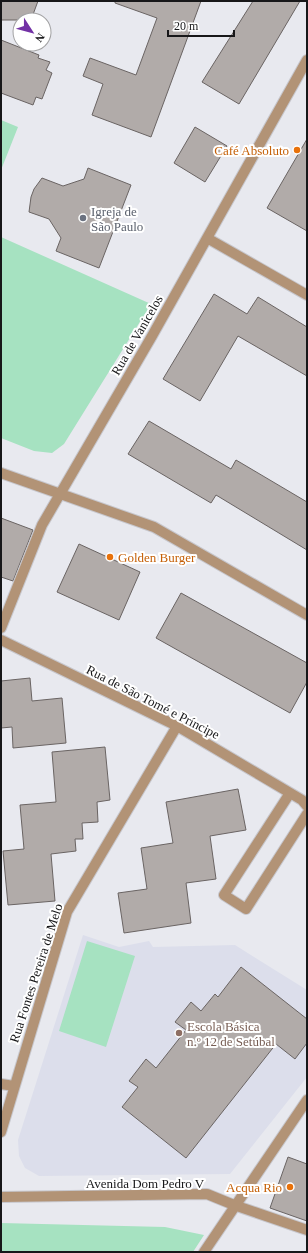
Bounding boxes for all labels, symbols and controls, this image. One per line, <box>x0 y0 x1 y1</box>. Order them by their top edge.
north arrow <box>12 12 52 52</box>
scale bar <box>168 12 234 38</box>
text: 20 m <box>174 19 199 33</box>
text: N <box>33 31 47 45</box>
place label: Café Absoluto <box>214 143 289 158</box>
marker: Café Absoluto <box>292 145 302 155</box>
place label: Igreja de São Paulo <box>91 204 143 234</box>
marker: Igreja de São Paulo <box>78 213 88 223</box>
street label: Rua de Vanicelos <box>108 292 166 378</box>
place label: Golden Burger <box>118 550 196 565</box>
marker: Golden Burger <box>105 552 115 562</box>
street label: Rua de São Tomé e Príncipe <box>84 662 222 742</box>
street label: Rua Fontes Pereira de Melo <box>6 902 66 1044</box>
place label: Escola Básica n.º 12 de Setúbal <box>187 1019 275 1049</box>
marker: Escola Básica n.º 12 de Setúbal <box>174 1028 184 1038</box>
street label: Avenida Dom Pedro V <box>86 1176 205 1191</box>
place label: Acqua Rio <box>226 1180 282 1195</box>
marker: Acqua Rio <box>285 1182 295 1192</box>

